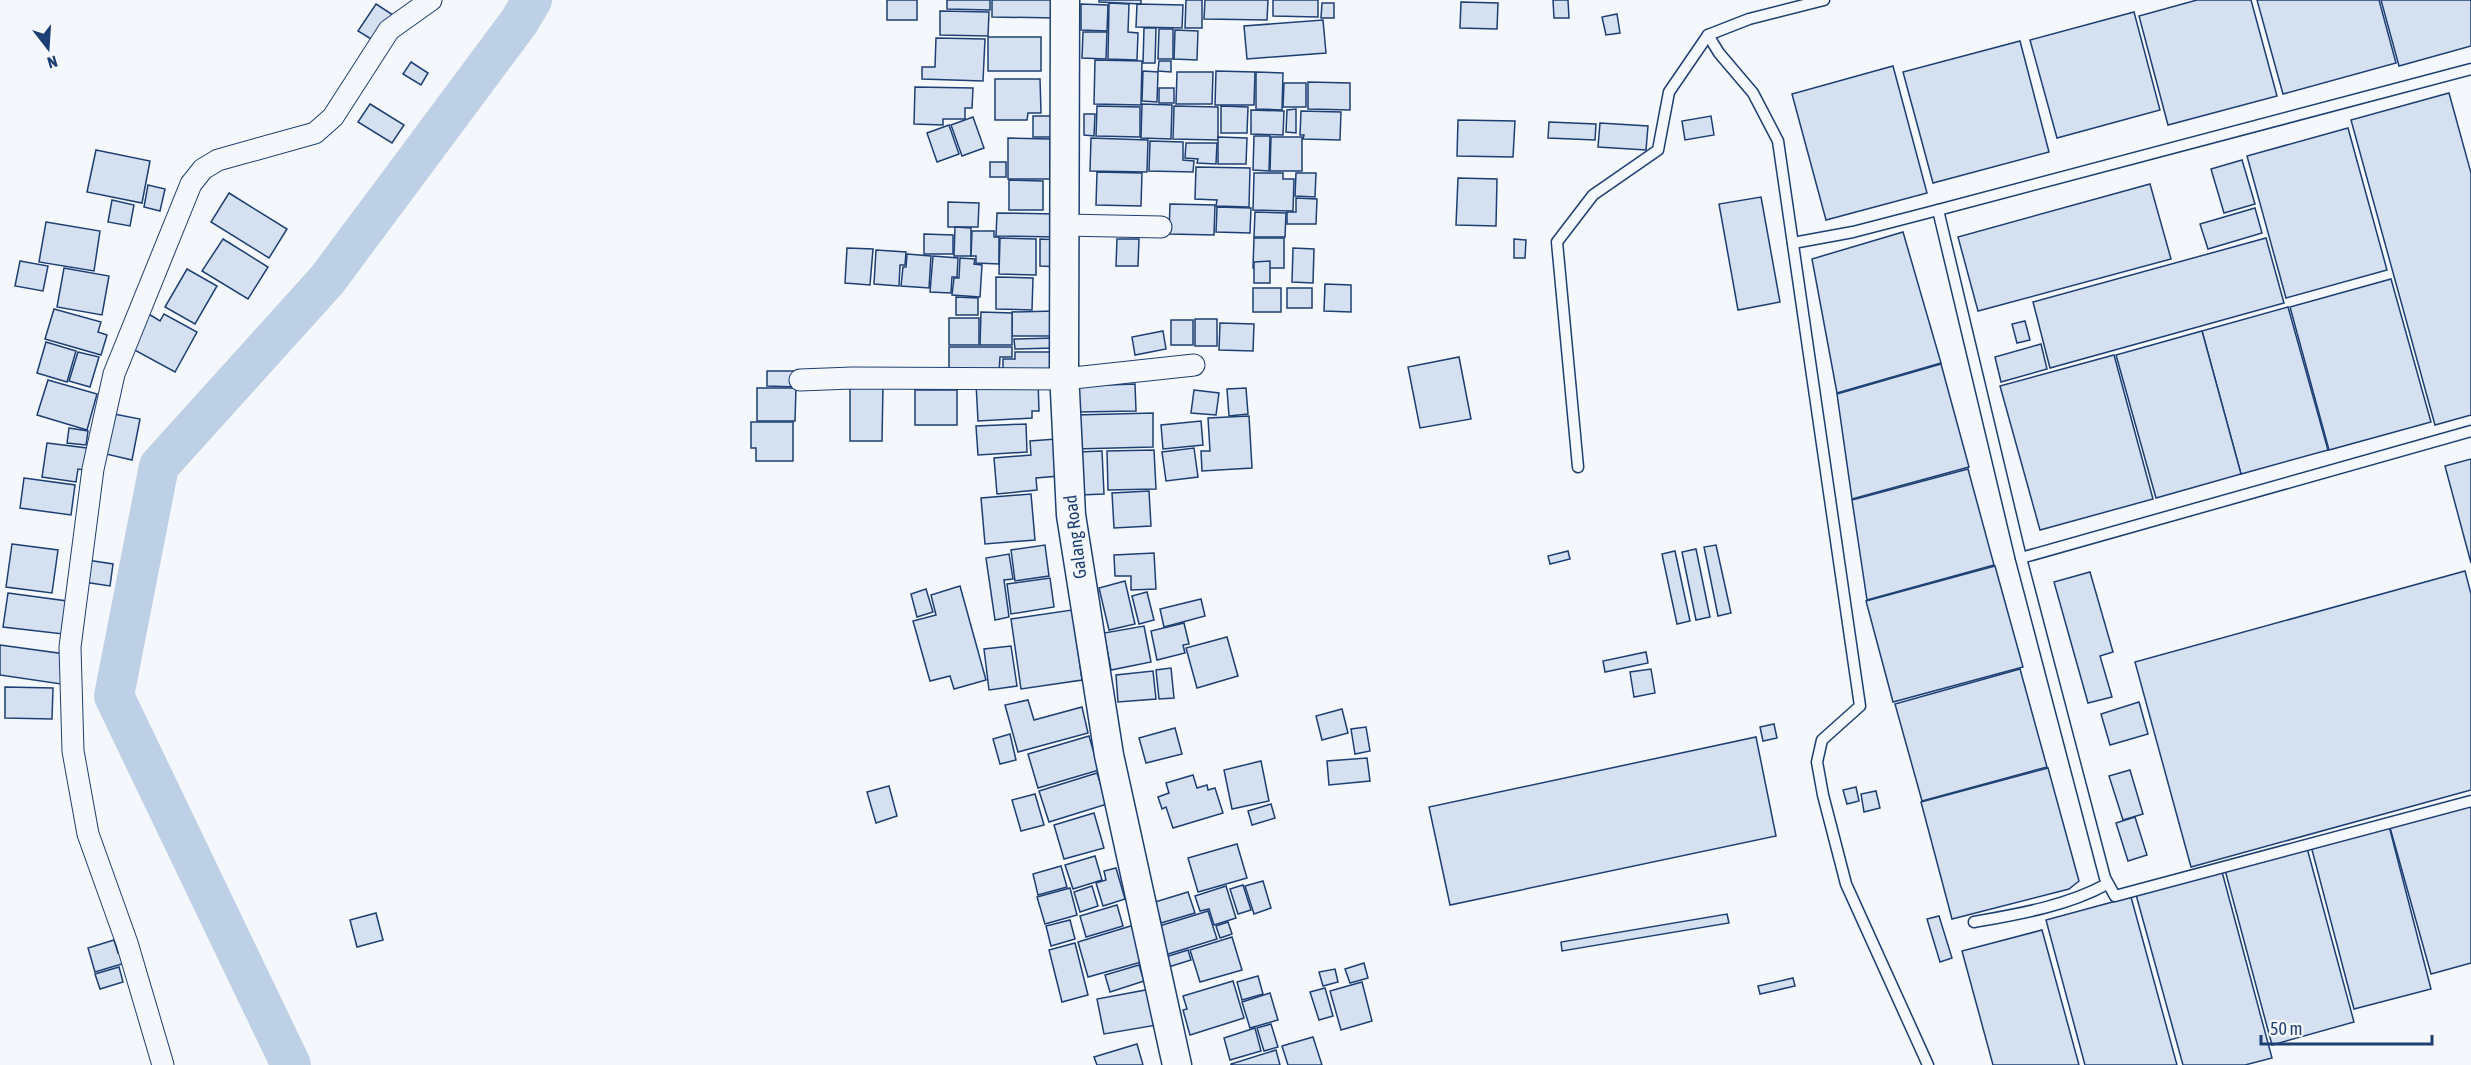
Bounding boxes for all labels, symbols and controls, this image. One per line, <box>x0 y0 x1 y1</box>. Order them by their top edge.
north arrow <box>18 18 78 78</box>
text: N <box>45 52 60 72</box>
street label: Galang Road <box>1059 494 1091 580</box>
scale bar <box>2261 1008 2432 1046</box>
text: 50 m <box>2270 1018 2302 1039</box>

